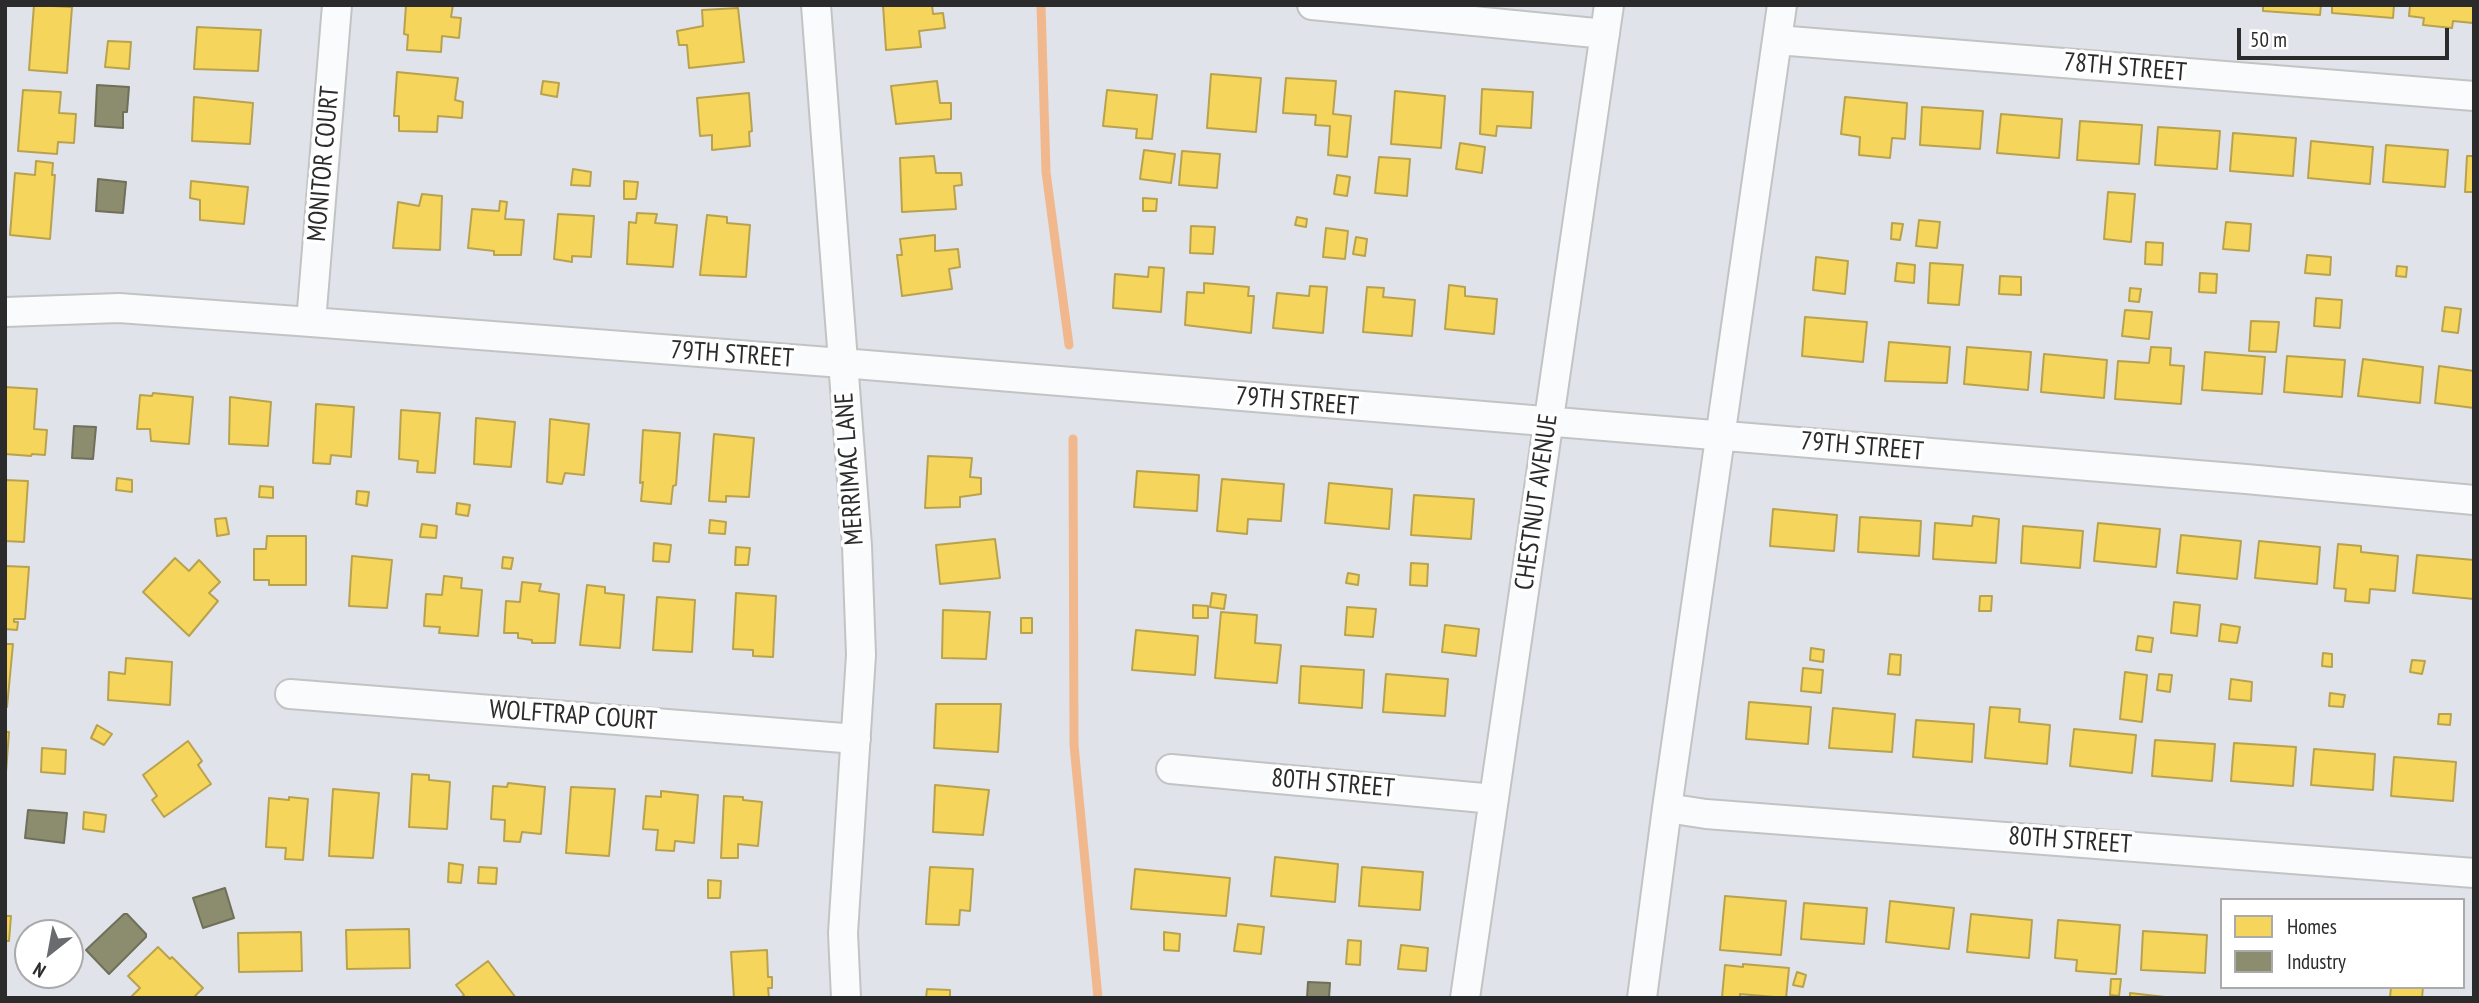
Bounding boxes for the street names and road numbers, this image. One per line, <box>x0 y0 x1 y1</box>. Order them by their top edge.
street label: 78TH STREET <box>2062 47 2188 89</box>
street label: MONITOR COURT <box>302 85 346 243</box>
street label: 79TH STREET <box>669 335 795 375</box>
street label: 79TH STREET <box>1234 381 1360 423</box>
street label: MERRIMAC LANE <box>829 392 871 546</box>
street label: CHESTNUT AVENUE <box>1509 412 1565 592</box>
street label: 79TH STREET <box>1799 426 1925 468</box>
street label: WOLFTRAP COURT <box>488 695 658 737</box>
street label: 80TH STREET <box>1270 763 1396 805</box>
street label: 80TH STREET <box>2007 821 2133 861</box>

